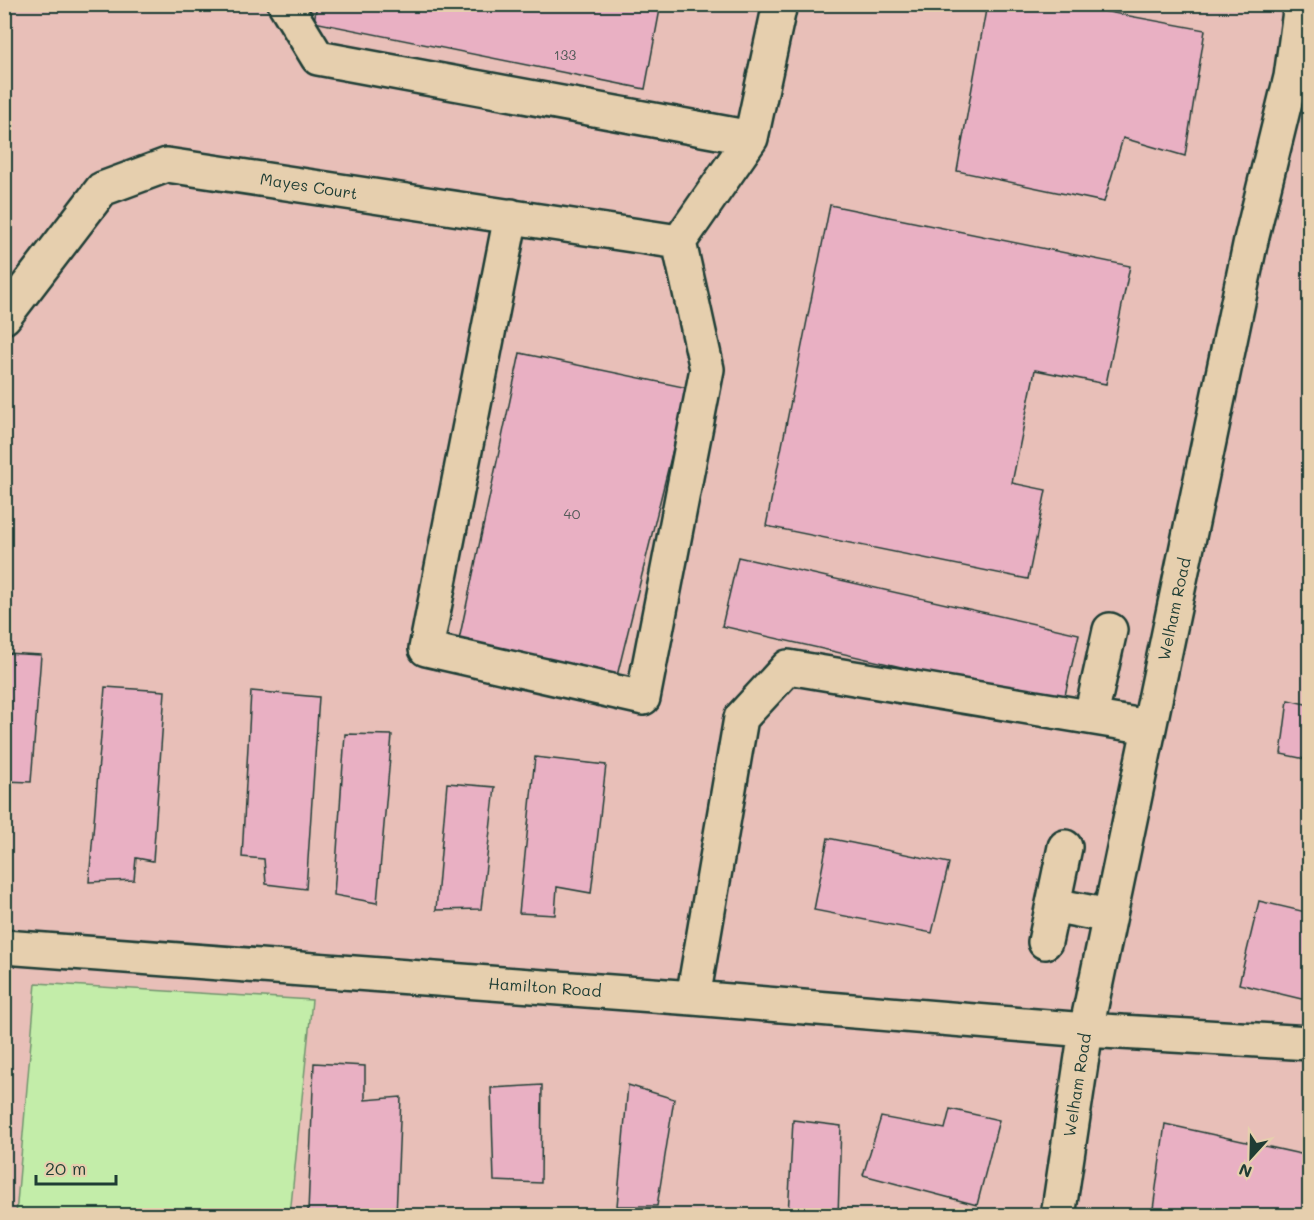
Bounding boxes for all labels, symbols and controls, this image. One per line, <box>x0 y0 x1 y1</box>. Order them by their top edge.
house number: 133 <box>554 45 576 64</box>
street label: Mayes Court <box>259 167 359 204</box>
house number: 40 <box>564 504 581 523</box>
street label: Welham Road <box>1152 556 1195 662</box>
street label: Hamilton Road <box>488 972 602 1001</box>
street label: Welham Road <box>1058 1032 1095 1138</box>
north arrow <box>1221 1127 1281 1187</box>
scale bar <box>36 1148 116 1186</box>
text: 20 m <box>45 1156 86 1180</box>
text: N <box>1236 1159 1255 1183</box>

